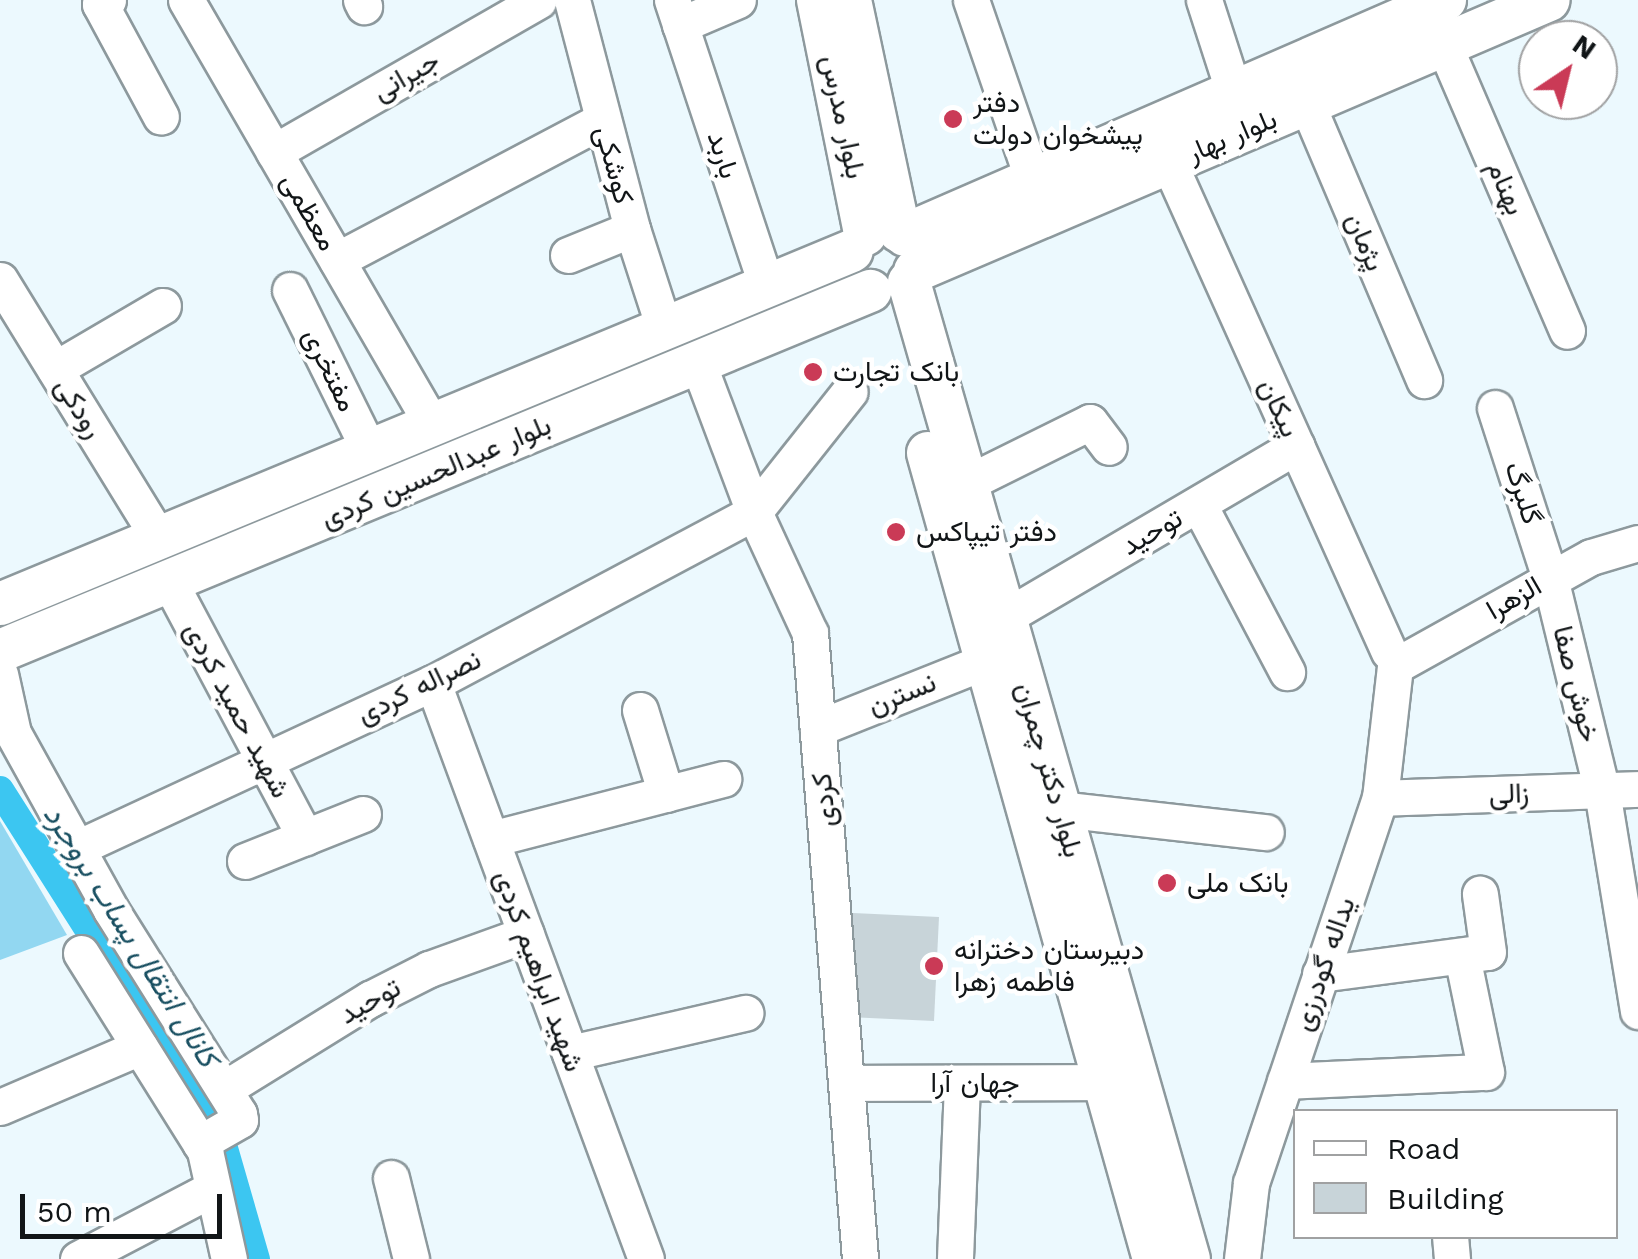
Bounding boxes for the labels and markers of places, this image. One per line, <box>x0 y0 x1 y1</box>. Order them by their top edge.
place label: دفتر پیشخوان دولت <box>973 86 1143 152</box>
marker: دفتر پیشخوان دولت <box>942 108 964 130</box>
place label: بانک تجارت <box>833 355 959 389</box>
marker: بانک تجارت <box>802 361 824 383</box>
place label: دفتر تیپاکس <box>916 515 1057 549</box>
marker: دفتر تیپاکس <box>885 521 907 543</box>
place label: بانک ملی <box>1187 866 1288 900</box>
marker: بانک ملی <box>1156 872 1178 894</box>
place label: دبیرستان دخترانه فاطمه زهرا <box>954 933 1144 999</box>
marker: دبیرستان دخترانه فاطمه زهرا <box>923 955 945 977</box>

